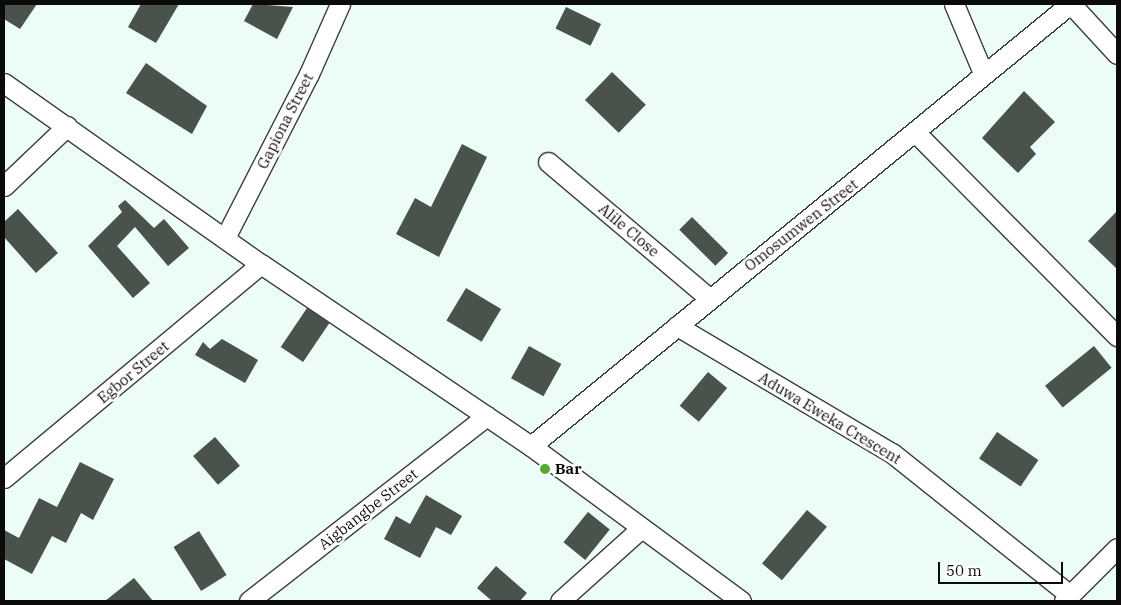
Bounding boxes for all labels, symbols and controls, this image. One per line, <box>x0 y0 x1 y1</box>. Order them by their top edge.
street label: Gapiona Street <box>253 70 317 172</box>
street label: Omosumwen Street <box>741 175 861 275</box>
street label: Alile Close <box>595 200 663 260</box>
street label: Egbor Street <box>94 337 172 407</box>
street label: Aduwa Eweka Crescent <box>755 368 905 468</box>
place label: Bar <box>555 460 582 478</box>
marker: Bar <box>539 463 551 475</box>
street label: Aigbangbe Street <box>315 465 421 553</box>
scale bar <box>941 552 1066 584</box>
text: 50 m <box>946 561 982 580</box>

